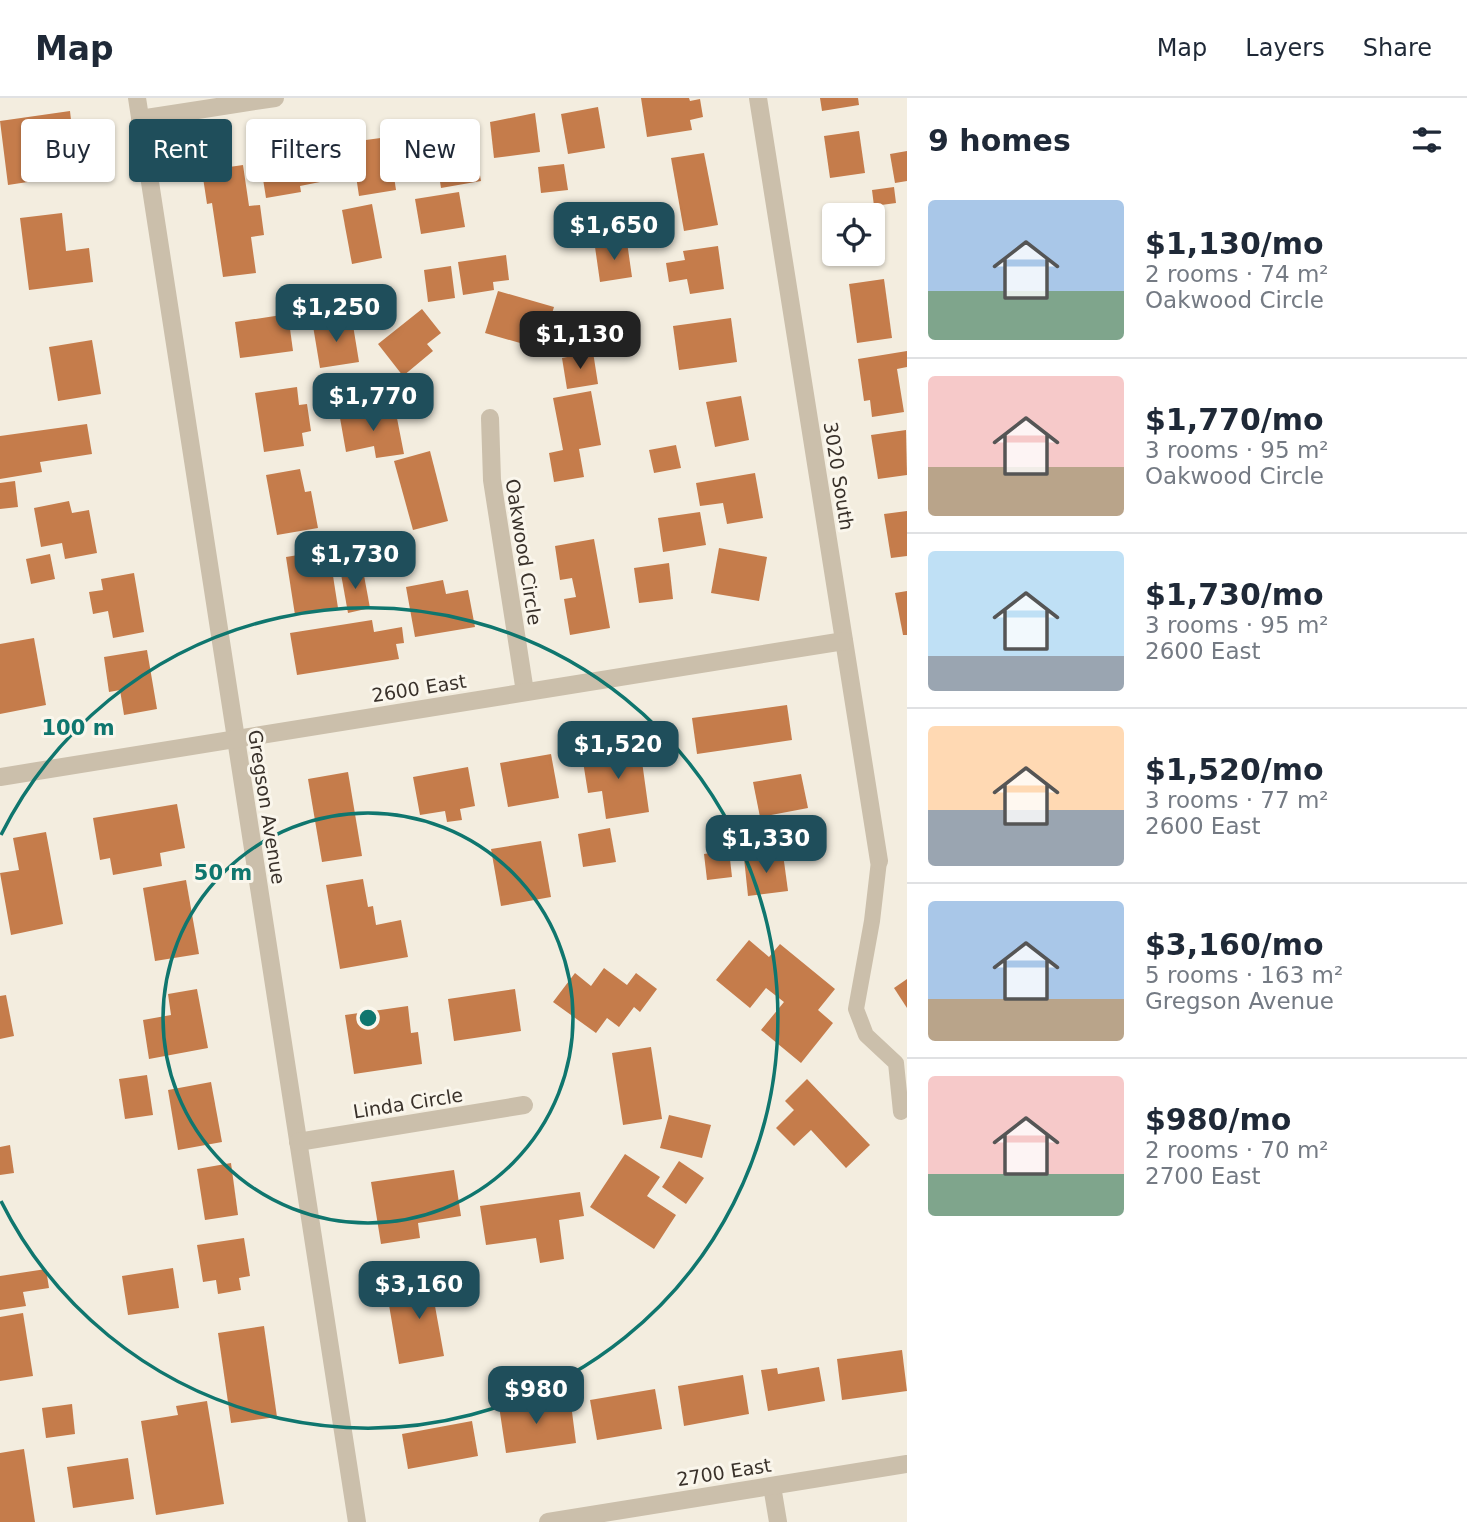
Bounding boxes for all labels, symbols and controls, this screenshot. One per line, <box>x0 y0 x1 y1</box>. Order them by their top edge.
text: Map <box>35 29 114 68</box>
text: Map <box>1157 34 1207 62</box>
text: Layers <box>1245 34 1325 62</box>
text: Share <box>1363 34 1432 62</box>
chip: Buy <box>21 119 115 182</box>
chip: Rent <box>129 119 232 182</box>
chip: Filters <box>246 119 366 182</box>
chip: New <box>380 119 480 182</box>
icon: filters <box>1408 121 1446 159</box>
text: 9 homes <box>928 123 1071 158</box>
pin: $1,650 <box>557 202 671 262</box>
map controls <box>822 203 885 266</box>
button: locate <box>822 203 885 266</box>
text: $1,650 <box>570 212 658 238</box>
text: $1,130/mo <box>1145 226 1324 261</box>
icon: home <box>984 228 1068 312</box>
text: 2 rooms · 74 m² <box>1145 261 1329 287</box>
pin: $1,250 <box>279 285 393 344</box>
text: Oakwood Circle <box>1145 287 1324 313</box>
text: $1,250 <box>292 294 380 320</box>
pin: $1,130 <box>523 312 637 371</box>
text: $1,130 <box>536 321 624 347</box>
pin: $1,770 <box>316 374 430 433</box>
text: $1,770 <box>329 383 417 409</box>
text: $1,770/mo <box>1145 402 1324 437</box>
icon: home <box>984 404 1068 488</box>
street label: 3020 South <box>820 420 858 532</box>
text: 3 rooms · 95 m² <box>1145 437 1329 463</box>
text: Oakwood Circle <box>1145 463 1324 489</box>
street label: Oakwood Circle <box>502 477 546 627</box>
pin: $1,730 <box>298 532 412 591</box>
text: $1,730 <box>311 541 399 567</box>
text: $1,730/mo <box>1145 577 1324 612</box>
icon: home <box>984 579 1068 663</box>
text: 3 rooms · 95 m² <box>1145 612 1329 638</box>
text: 2600 East <box>1145 638 1260 664</box>
street label: 2600 East <box>370 670 468 706</box>
text: 100 m <box>41 716 115 740</box>
pin: $1,520 <box>561 722 675 781</box>
street label: Gregson Avenue <box>244 728 290 886</box>
text: $1,520 <box>574 731 662 757</box>
text: $1,520/mo <box>1145 752 1324 787</box>
icon: home <box>984 754 1068 838</box>
text: 3 rooms · 77 m² <box>1145 787 1329 813</box>
text: 2600 East <box>1145 813 1260 839</box>
pin: $1,330 <box>709 816 823 875</box>
text: $1,330 <box>722 825 810 851</box>
text: 50 m <box>194 861 252 885</box>
text: $3,160/mo <box>1145 927 1324 962</box>
icon: home <box>984 929 1068 1013</box>
text: 5 rooms · 163 m² <box>1145 962 1343 988</box>
text: Gregson Avenue <box>1145 988 1334 1014</box>
centre of rings <box>356 1006 380 1030</box>
street label: Linda Circle <box>351 1083 465 1123</box>
text: $980/mo <box>1145 1102 1291 1137</box>
icon: home <box>984 1104 1068 1188</box>
text: 2 rooms · 70 m² <box>1145 1137 1329 1163</box>
text: 2700 East <box>1145 1163 1260 1189</box>
pin: $3,160 <box>362 1262 476 1321</box>
text: $3,160 <box>375 1271 463 1297</box>
pin: $980 <box>495 1366 577 1426</box>
text: $980 <box>504 1376 568 1402</box>
street label: 2700 East <box>675 1454 773 1490</box>

